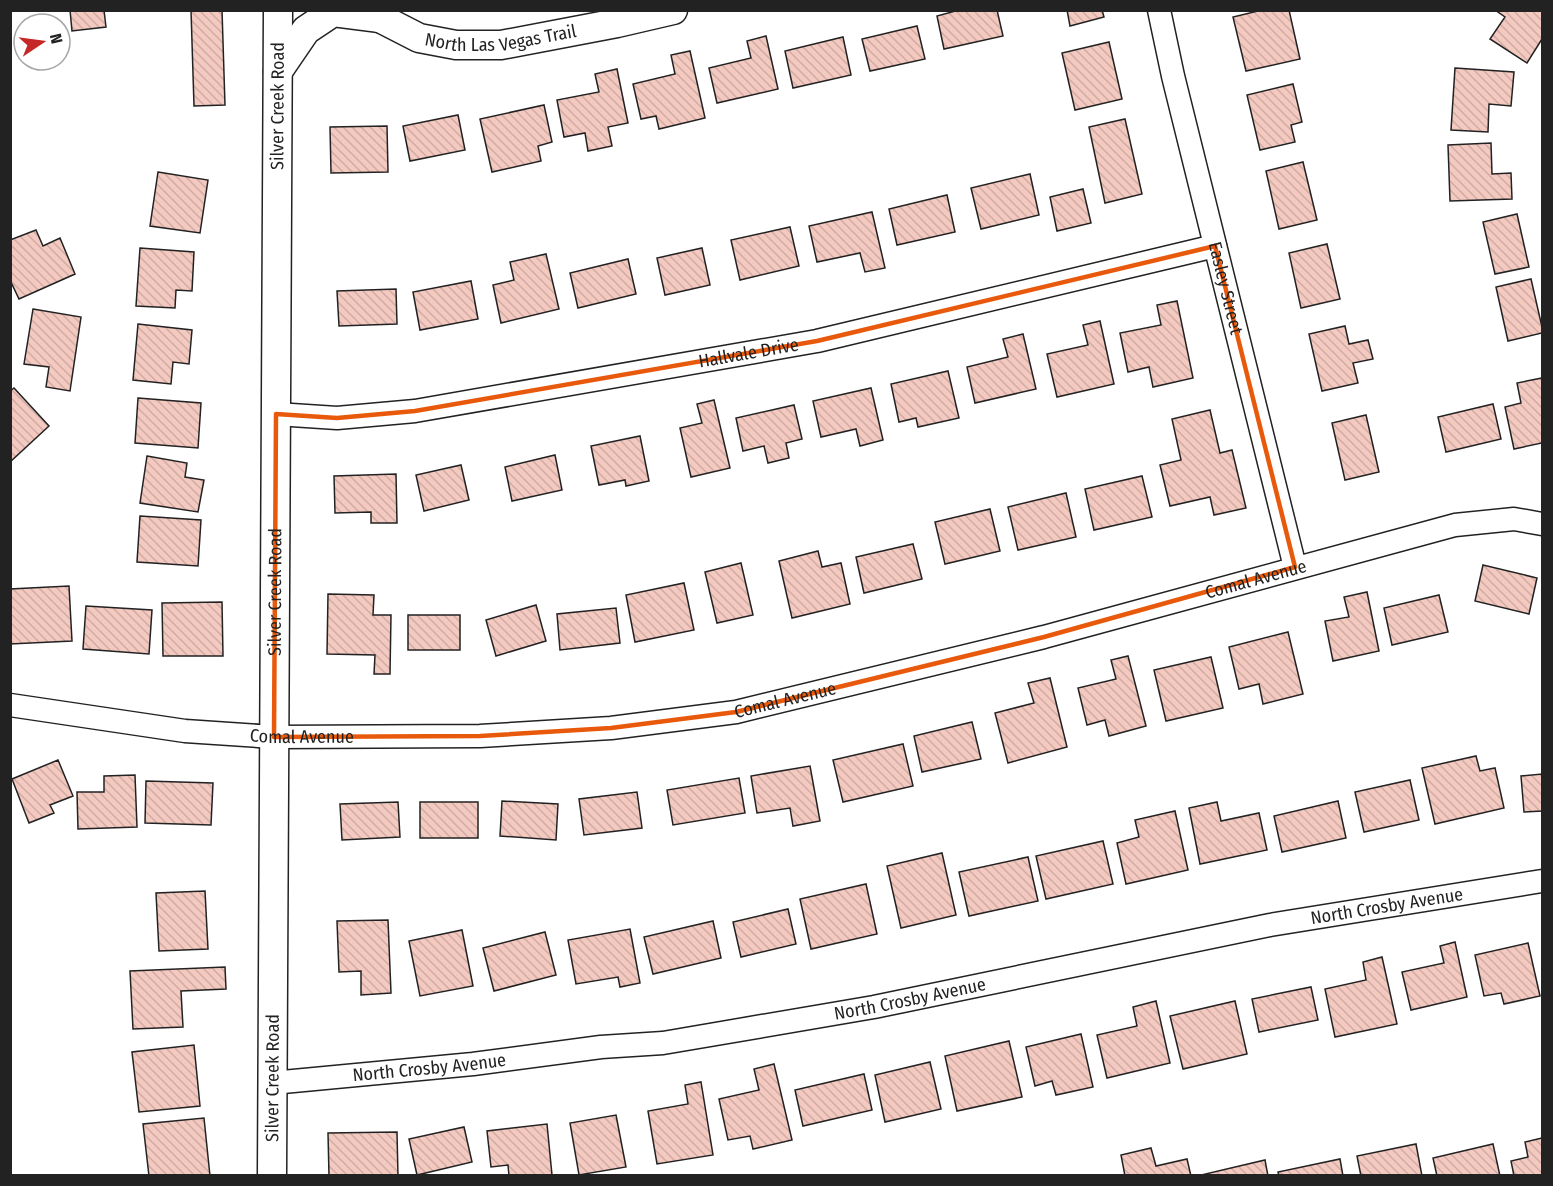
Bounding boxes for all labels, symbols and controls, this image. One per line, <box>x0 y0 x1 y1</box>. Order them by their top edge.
north arrow <box>12 12 72 72</box>
street label: North Las Vegas Trail <box>423 20 578 56</box>
text: N <box>46 32 66 46</box>
street label: Silver Creek Road <box>266 42 289 170</box>
street label: Easley Street <box>1204 239 1248 337</box>
street label: Hallvale Drive <box>697 333 800 372</box>
street label: Silver Creek Road <box>264 528 286 656</box>
street label: Comal Avenue <box>1203 555 1309 604</box>
street label: Comal Avenue <box>732 677 838 723</box>
street label: Comal Avenue <box>249 724 354 748</box>
street label: North Crosby Avenue <box>1309 883 1465 929</box>
street label: North Crosby Avenue <box>832 973 988 1025</box>
street label: Silver Creek Road <box>261 1014 284 1142</box>
street label: North Crosby Avenue <box>352 1049 507 1086</box>

